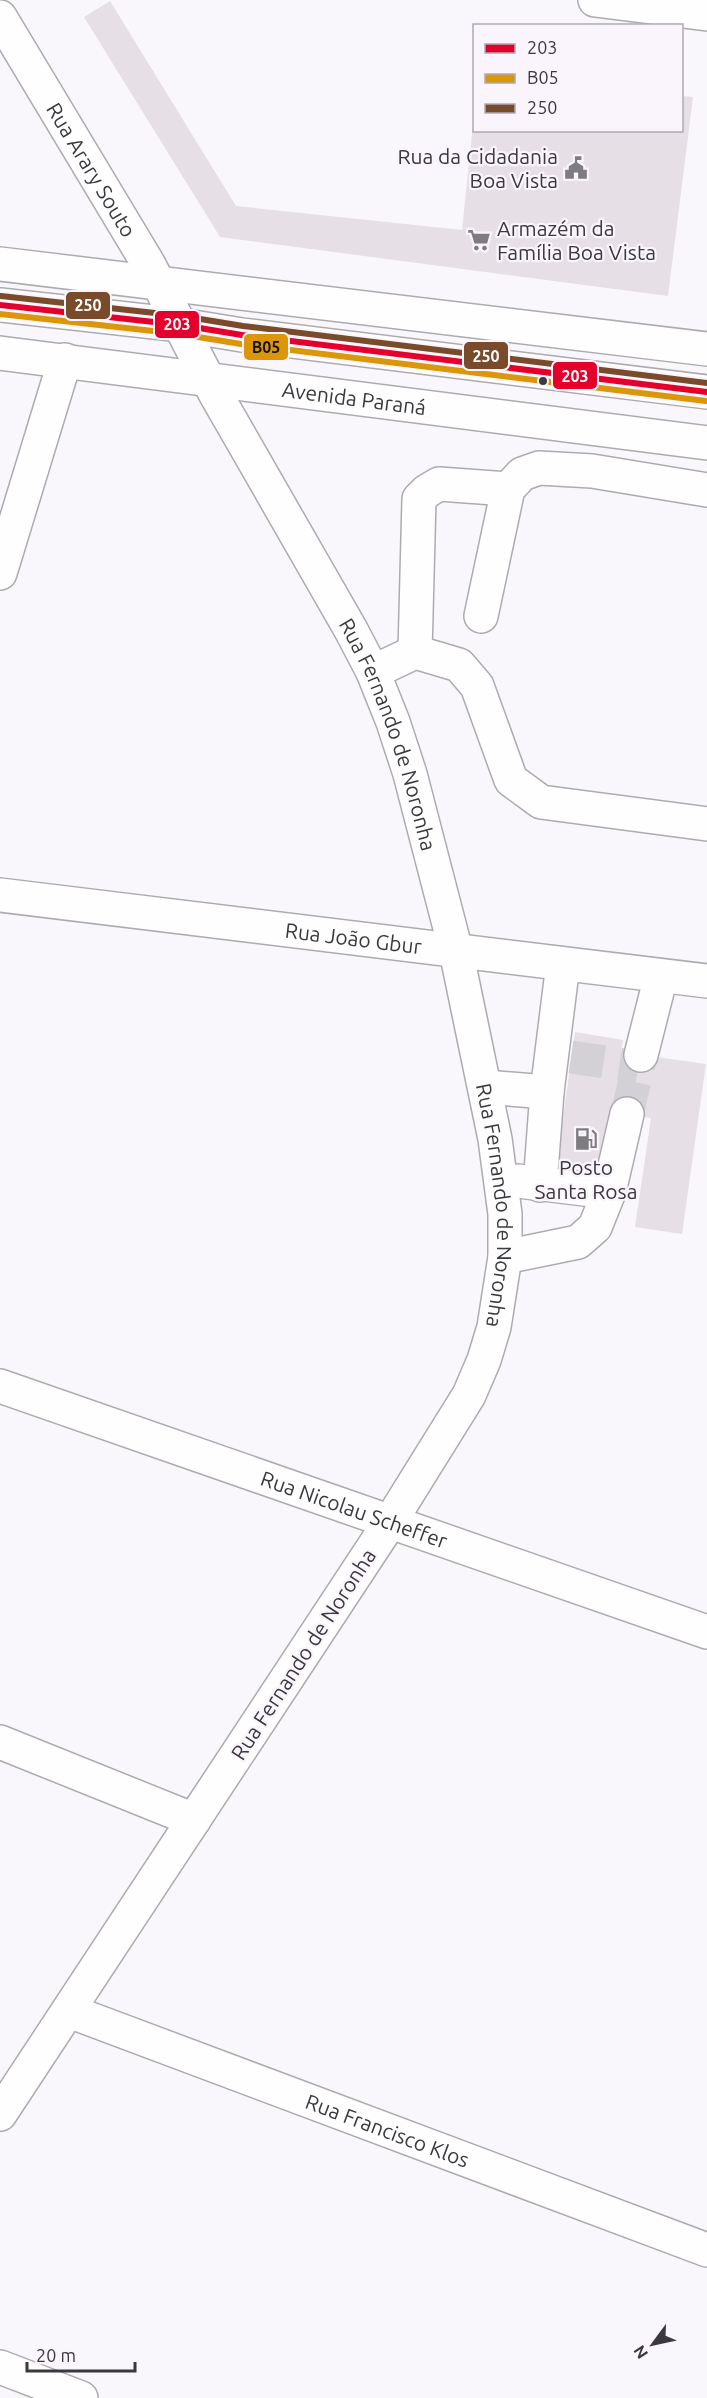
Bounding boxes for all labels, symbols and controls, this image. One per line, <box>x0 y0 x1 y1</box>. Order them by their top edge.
legend <box>473 24 683 132</box>
text: 203 <box>527 37 557 57</box>
text: B05 <box>527 67 559 87</box>
text: 250 <box>527 97 557 117</box>
street label: Rua Arary Souto <box>42 98 141 241</box>
place label: Rua da Cidadania Boa Vista <box>397 144 558 192</box>
public building icon: Rua da Cidadania Boa Vista <box>563 155 589 181</box>
place label: Armazém da Família Boa Vista <box>497 216 656 264</box>
supermarket icon: Armazém da Família Boa Vista <box>466 227 492 253</box>
line badge: 250 <box>65 291 111 320</box>
text: 250 <box>74 296 102 314</box>
line badge: 203 <box>154 310 200 339</box>
text: 203 <box>163 315 191 333</box>
line badge: B05 <box>243 333 289 361</box>
text: B05 <box>252 338 280 356</box>
line badge: 250 <box>463 341 509 370</box>
text: 250 <box>472 347 500 365</box>
line badge: 203 <box>552 361 598 390</box>
text: 203 <box>561 367 589 385</box>
unlabelled marker <box>537 375 549 387</box>
street label: Avenida Paraná <box>281 377 428 419</box>
street label: Rua Fernando de Noronha <box>335 614 441 853</box>
street label: Rua João Gbur <box>284 918 423 958</box>
street label: Rua Fernando de Noronha <box>472 1081 517 1329</box>
fuel station icon: Posto Santa Rosa <box>573 1126 599 1152</box>
place label: Posto Santa Rosa <box>535 1155 637 1203</box>
street label: Rua Nicolau Scheffer <box>258 1466 451 1553</box>
street label: Rua Fernando de Noronha <box>226 1544 380 1764</box>
street label: Rua Francisco Klos <box>302 2089 472 2172</box>
north arrow <box>623 2314 683 2374</box>
scale bar <box>27 2335 135 2373</box>
text: N <box>630 2342 651 2362</box>
text: 20 m <box>36 2345 76 2365</box>

